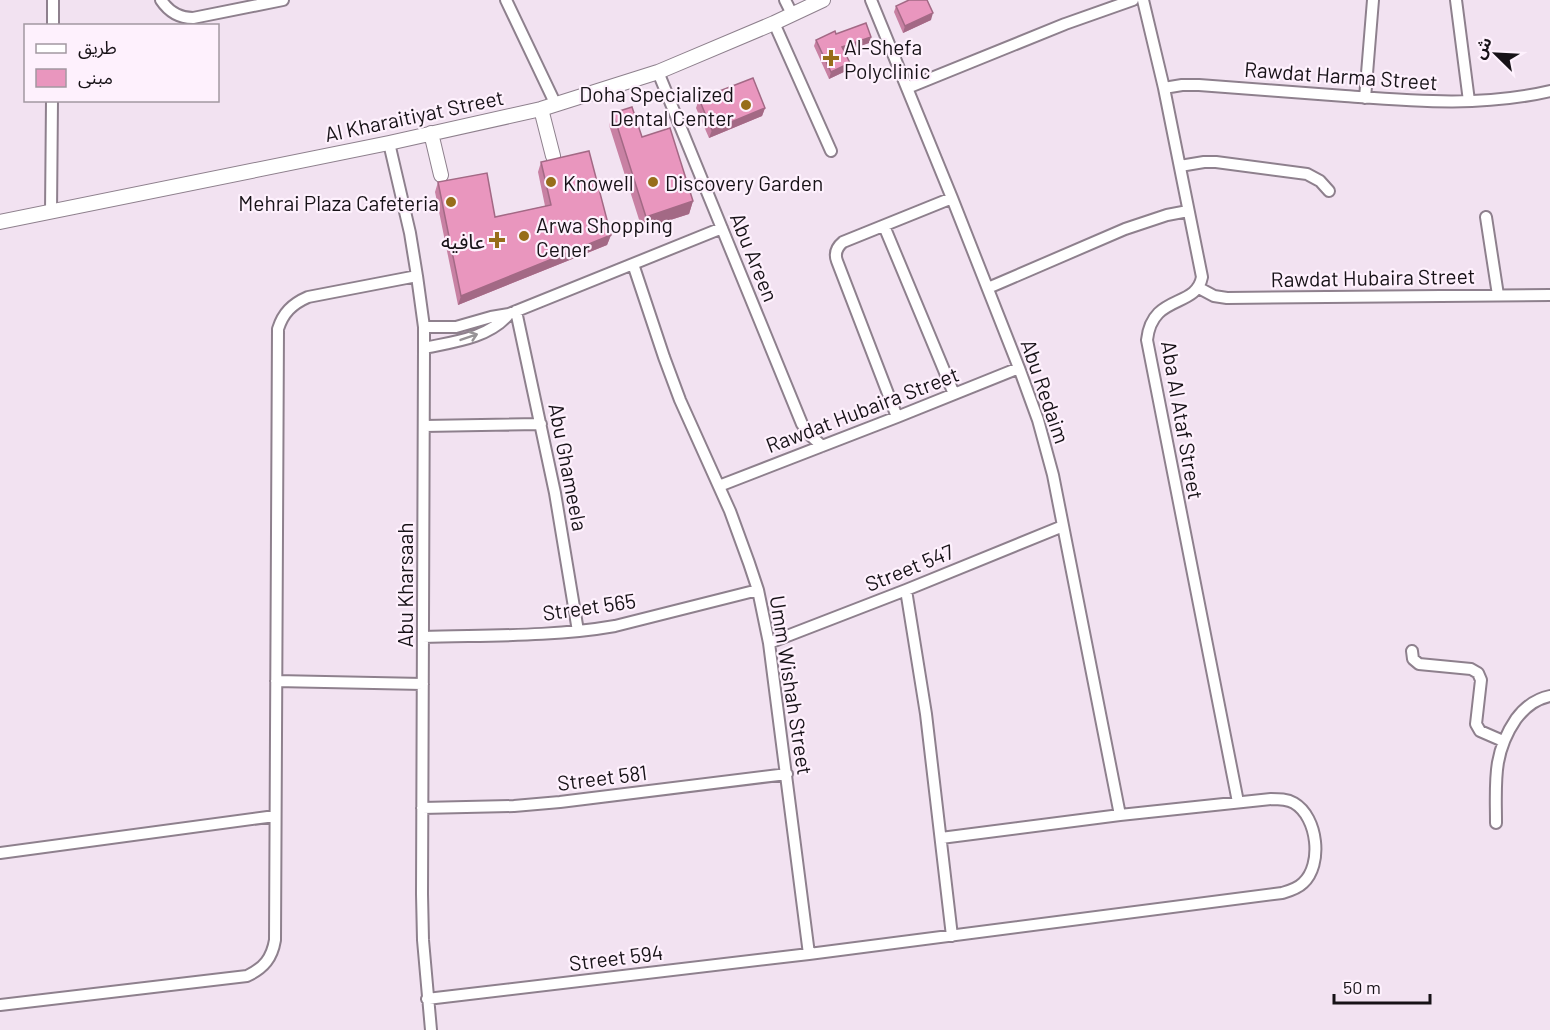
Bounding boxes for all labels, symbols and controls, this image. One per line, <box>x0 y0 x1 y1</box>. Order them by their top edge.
legend <box>24 24 219 102</box>
north arrow <box>1466 24 1526 84</box>
place label: Al-Shefa Polyclinic <box>844 34 930 83</box>
text: ش <box>1469 34 1496 62</box>
text: طريق <box>78 36 117 59</box>
marker: Al-Shefa Polyclinic <box>822 49 840 67</box>
street label: Rawdat Harma Street <box>1243 56 1439 94</box>
text: مبنى <box>78 66 113 89</box>
place label: Doha Specialized Dental Center <box>579 81 734 130</box>
street label: Al Kharaitiyat Street <box>322 84 506 146</box>
marker: Doha Specialized Dental Center <box>739 98 753 112</box>
place label: Knowell <box>563 170 634 195</box>
place label: Discovery Garden <box>665 170 823 195</box>
marker: Knowell <box>544 175 558 189</box>
marker: Discovery Garden <box>646 175 660 189</box>
place label: Mehrai Plaza Cafeteria <box>238 190 439 215</box>
marker: Mehrai Plaza Cafeteria <box>444 195 458 209</box>
street label: Abu Areen <box>726 209 784 305</box>
place label: Arwa Shopping Cener <box>536 212 673 261</box>
place label: عافيه <box>441 228 485 253</box>
marker: Arwa Shopping Cener <box>517 229 531 243</box>
marker: عافيه <box>490 233 504 247</box>
street label: Rawdat Hubaira Street <box>1270 263 1476 291</box>
one-way arrow <box>459 331 478 342</box>
street label: Abu Redaim <box>1017 336 1075 446</box>
street label: Aba Al Ataf Street <box>1157 339 1209 501</box>
street label: Rawdat Hubaira Street <box>762 361 962 457</box>
street label: Abu Ghameela <box>544 401 594 533</box>
street label: Abu Kharsaah <box>392 522 417 648</box>
street label: Street 547 <box>861 538 957 596</box>
street label: Street 565 <box>541 587 637 625</box>
street label: Umm Wishah Street <box>765 593 819 777</box>
street label: Street 581 <box>556 759 648 795</box>
street label: Street 594 <box>567 939 665 975</box>
scale bar <box>1334 967 1430 1005</box>
text: 50 m <box>1343 976 1381 998</box>

